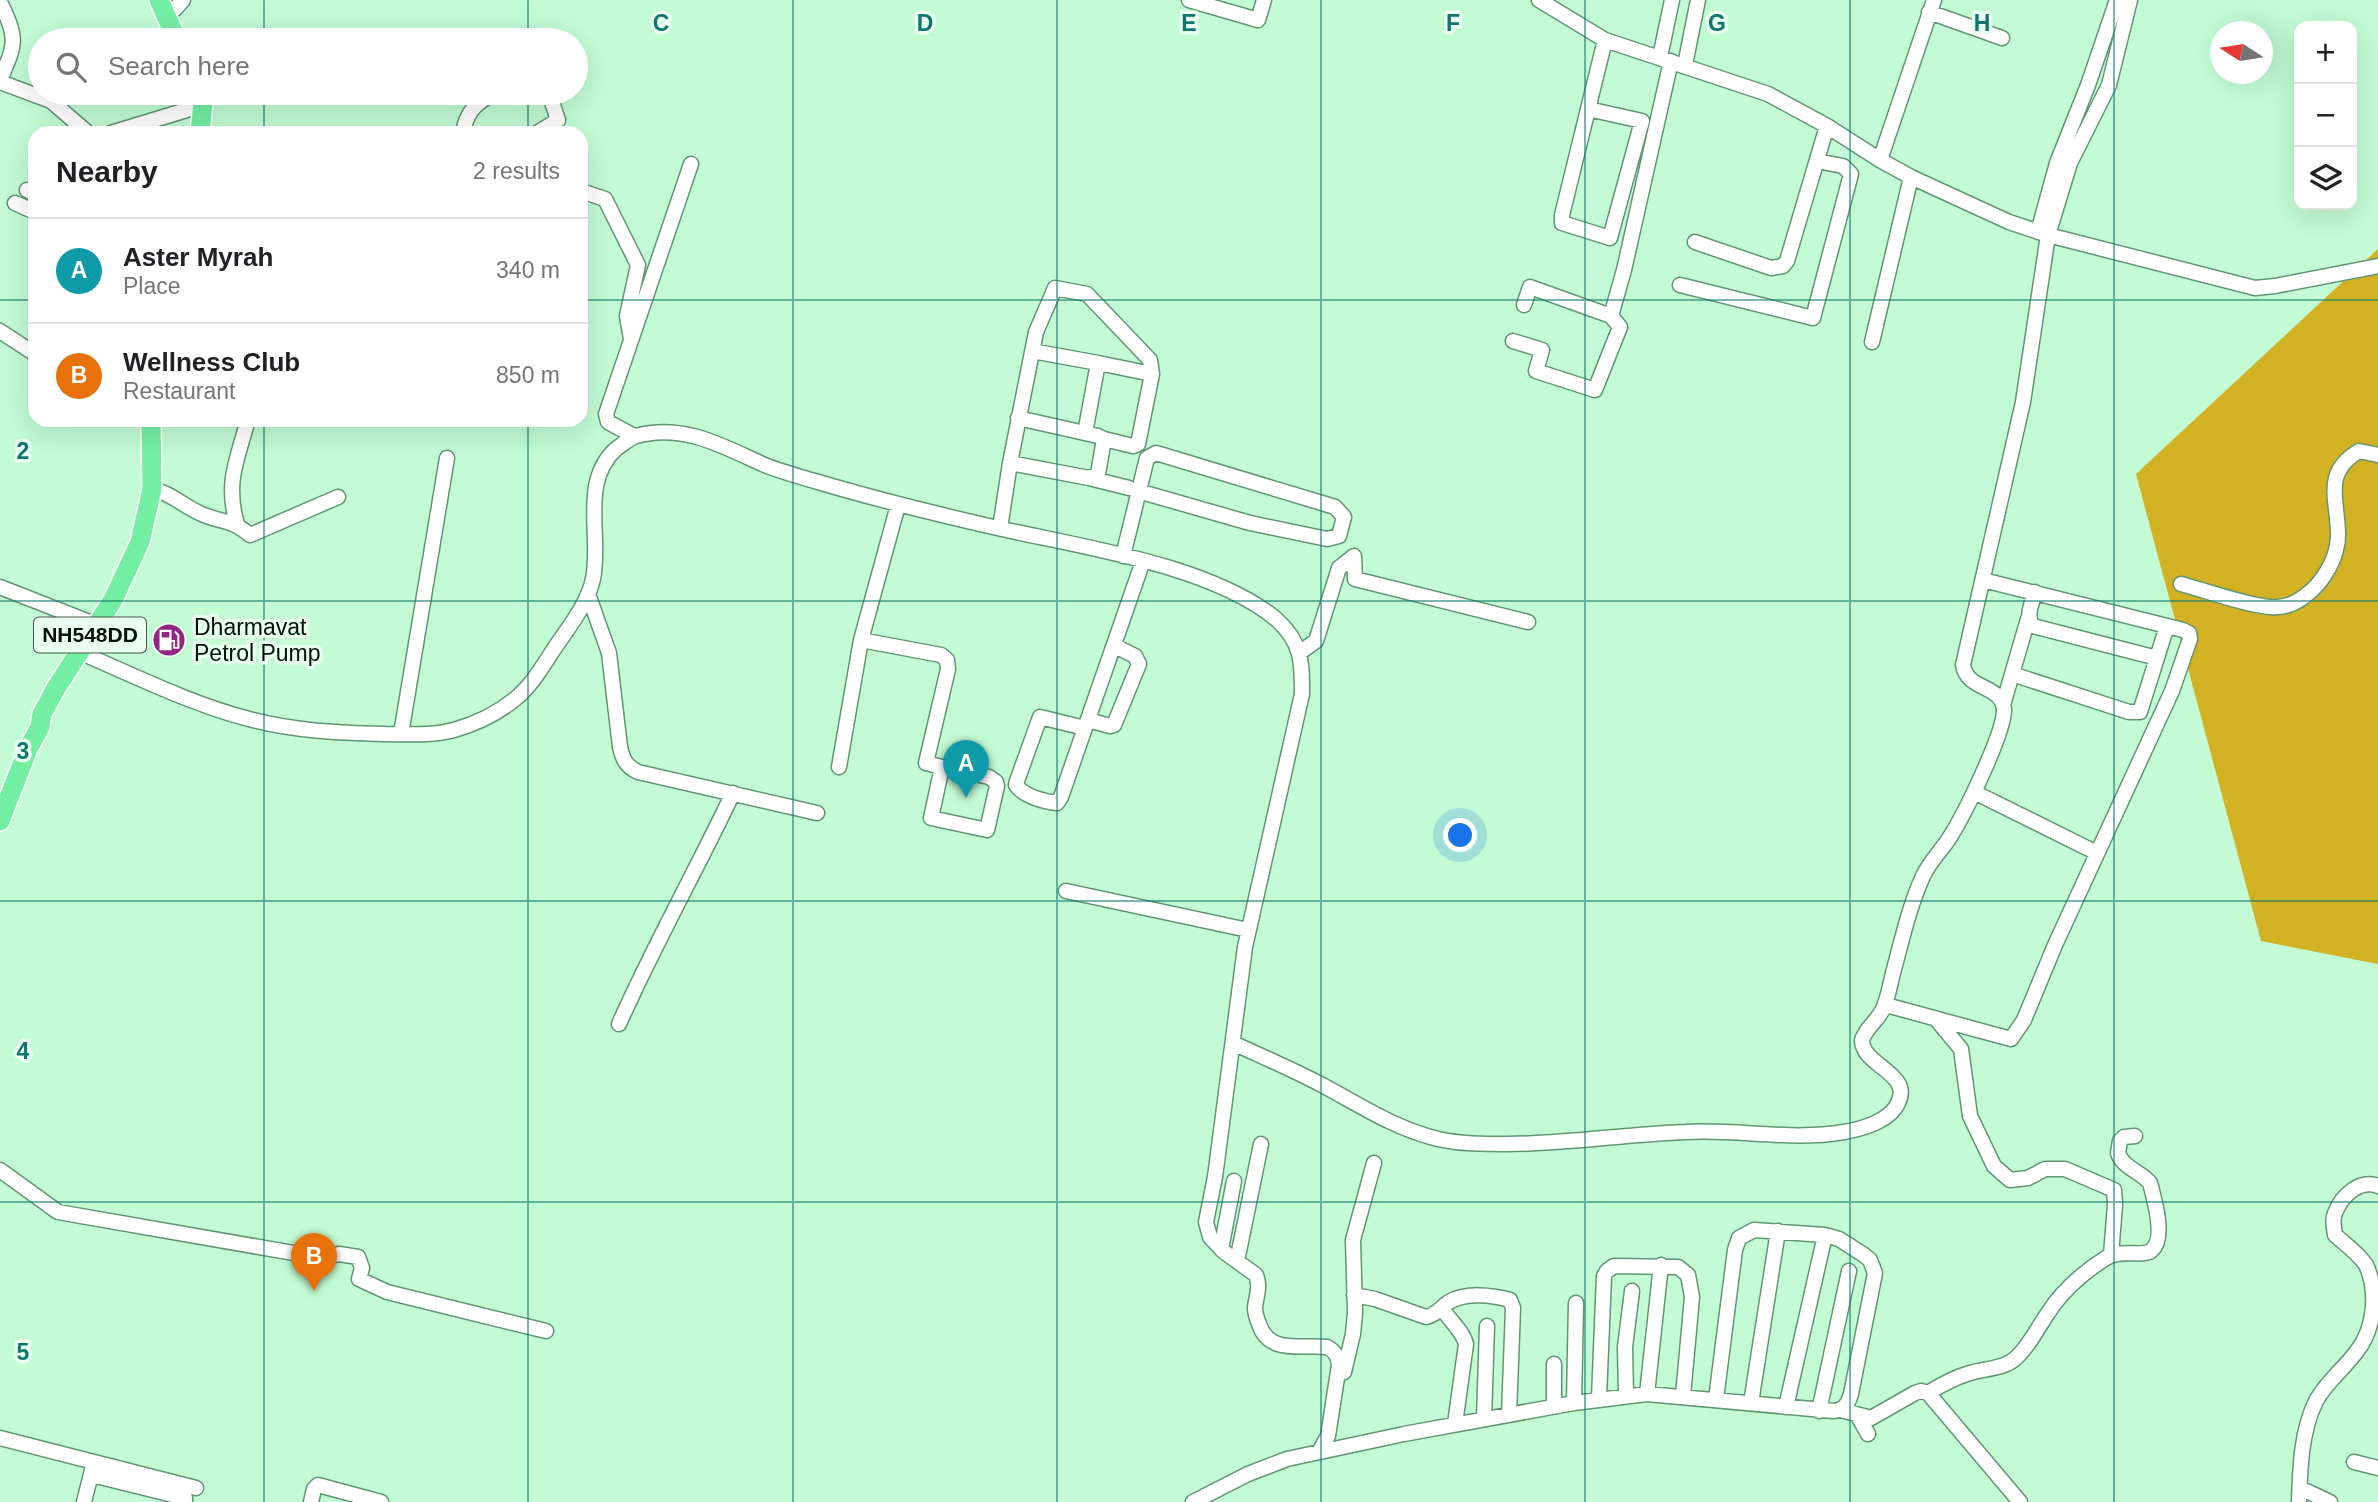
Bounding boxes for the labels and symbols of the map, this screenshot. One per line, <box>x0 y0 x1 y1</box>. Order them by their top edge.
text: C <box>653 10 669 36</box>
text: D <box>917 10 933 36</box>
text: E <box>1181 10 1197 36</box>
text: F <box>1446 10 1460 36</box>
text: G <box>1708 10 1726 36</box>
text: H <box>1974 10 1990 36</box>
north arrow <box>2210 21 2273 84</box>
text: 2 <box>17 438 29 464</box>
place label: Dharmavat Petrol Pump <box>194 614 321 666</box>
road number: NH548DD <box>34 618 146 652</box>
fuel station icon: Dharmavat Petrol Pump <box>150 621 188 659</box>
text: 3 <box>17 738 29 764</box>
pin: A <box>943 740 989 798</box>
your location <box>1443 818 1477 852</box>
text: 4 <box>17 1038 30 1064</box>
pin: B <box>291 1233 337 1291</box>
text: 5 <box>17 1339 30 1365</box>

